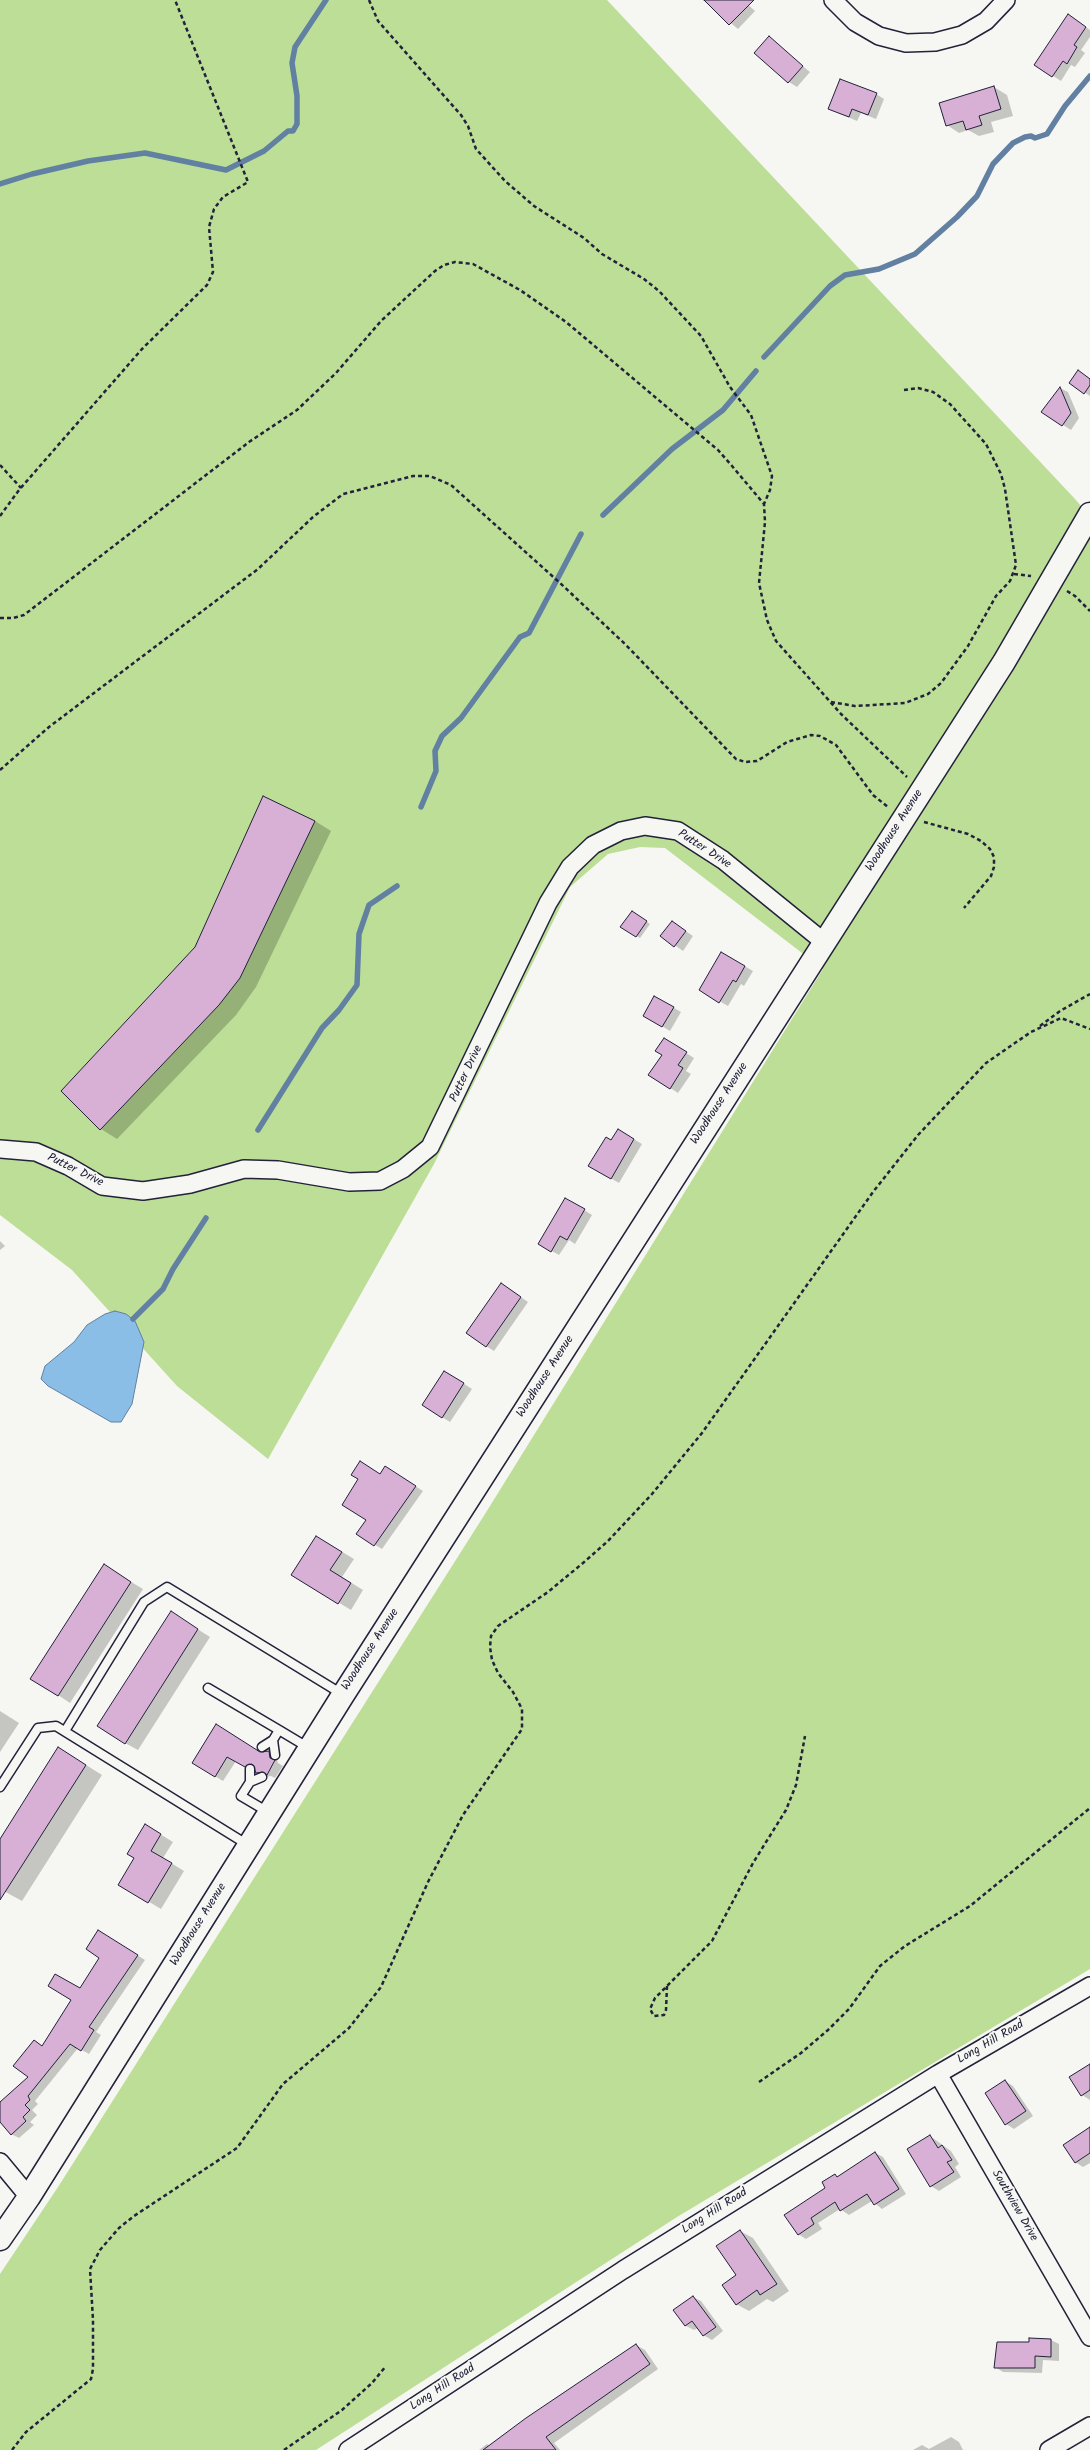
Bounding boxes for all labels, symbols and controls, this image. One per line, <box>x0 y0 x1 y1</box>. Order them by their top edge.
street label: Woodhouse Avenue <box>863 787 927 875</box>
street label: Putter Drive <box>675 827 733 873</box>
street label: Putter Drive <box>448 1043 486 1105</box>
street label: Woodhouse Avenue <box>688 1060 752 1148</box>
street label: Putter Drive <box>45 1151 105 1191</box>
street label: Woodhouse Avenue <box>514 1333 578 1421</box>
street label: Woodhouse Avenue <box>339 1606 403 1694</box>
street label: Woodhouse Avenue <box>168 1881 230 1969</box>
street label: Long Hill Road <box>955 2018 1027 2068</box>
street label: Southview Drive <box>988 2168 1040 2244</box>
street label: Long Hill Road <box>680 2186 750 2238</box>
street label: Long Hill Road <box>408 2362 478 2414</box>

